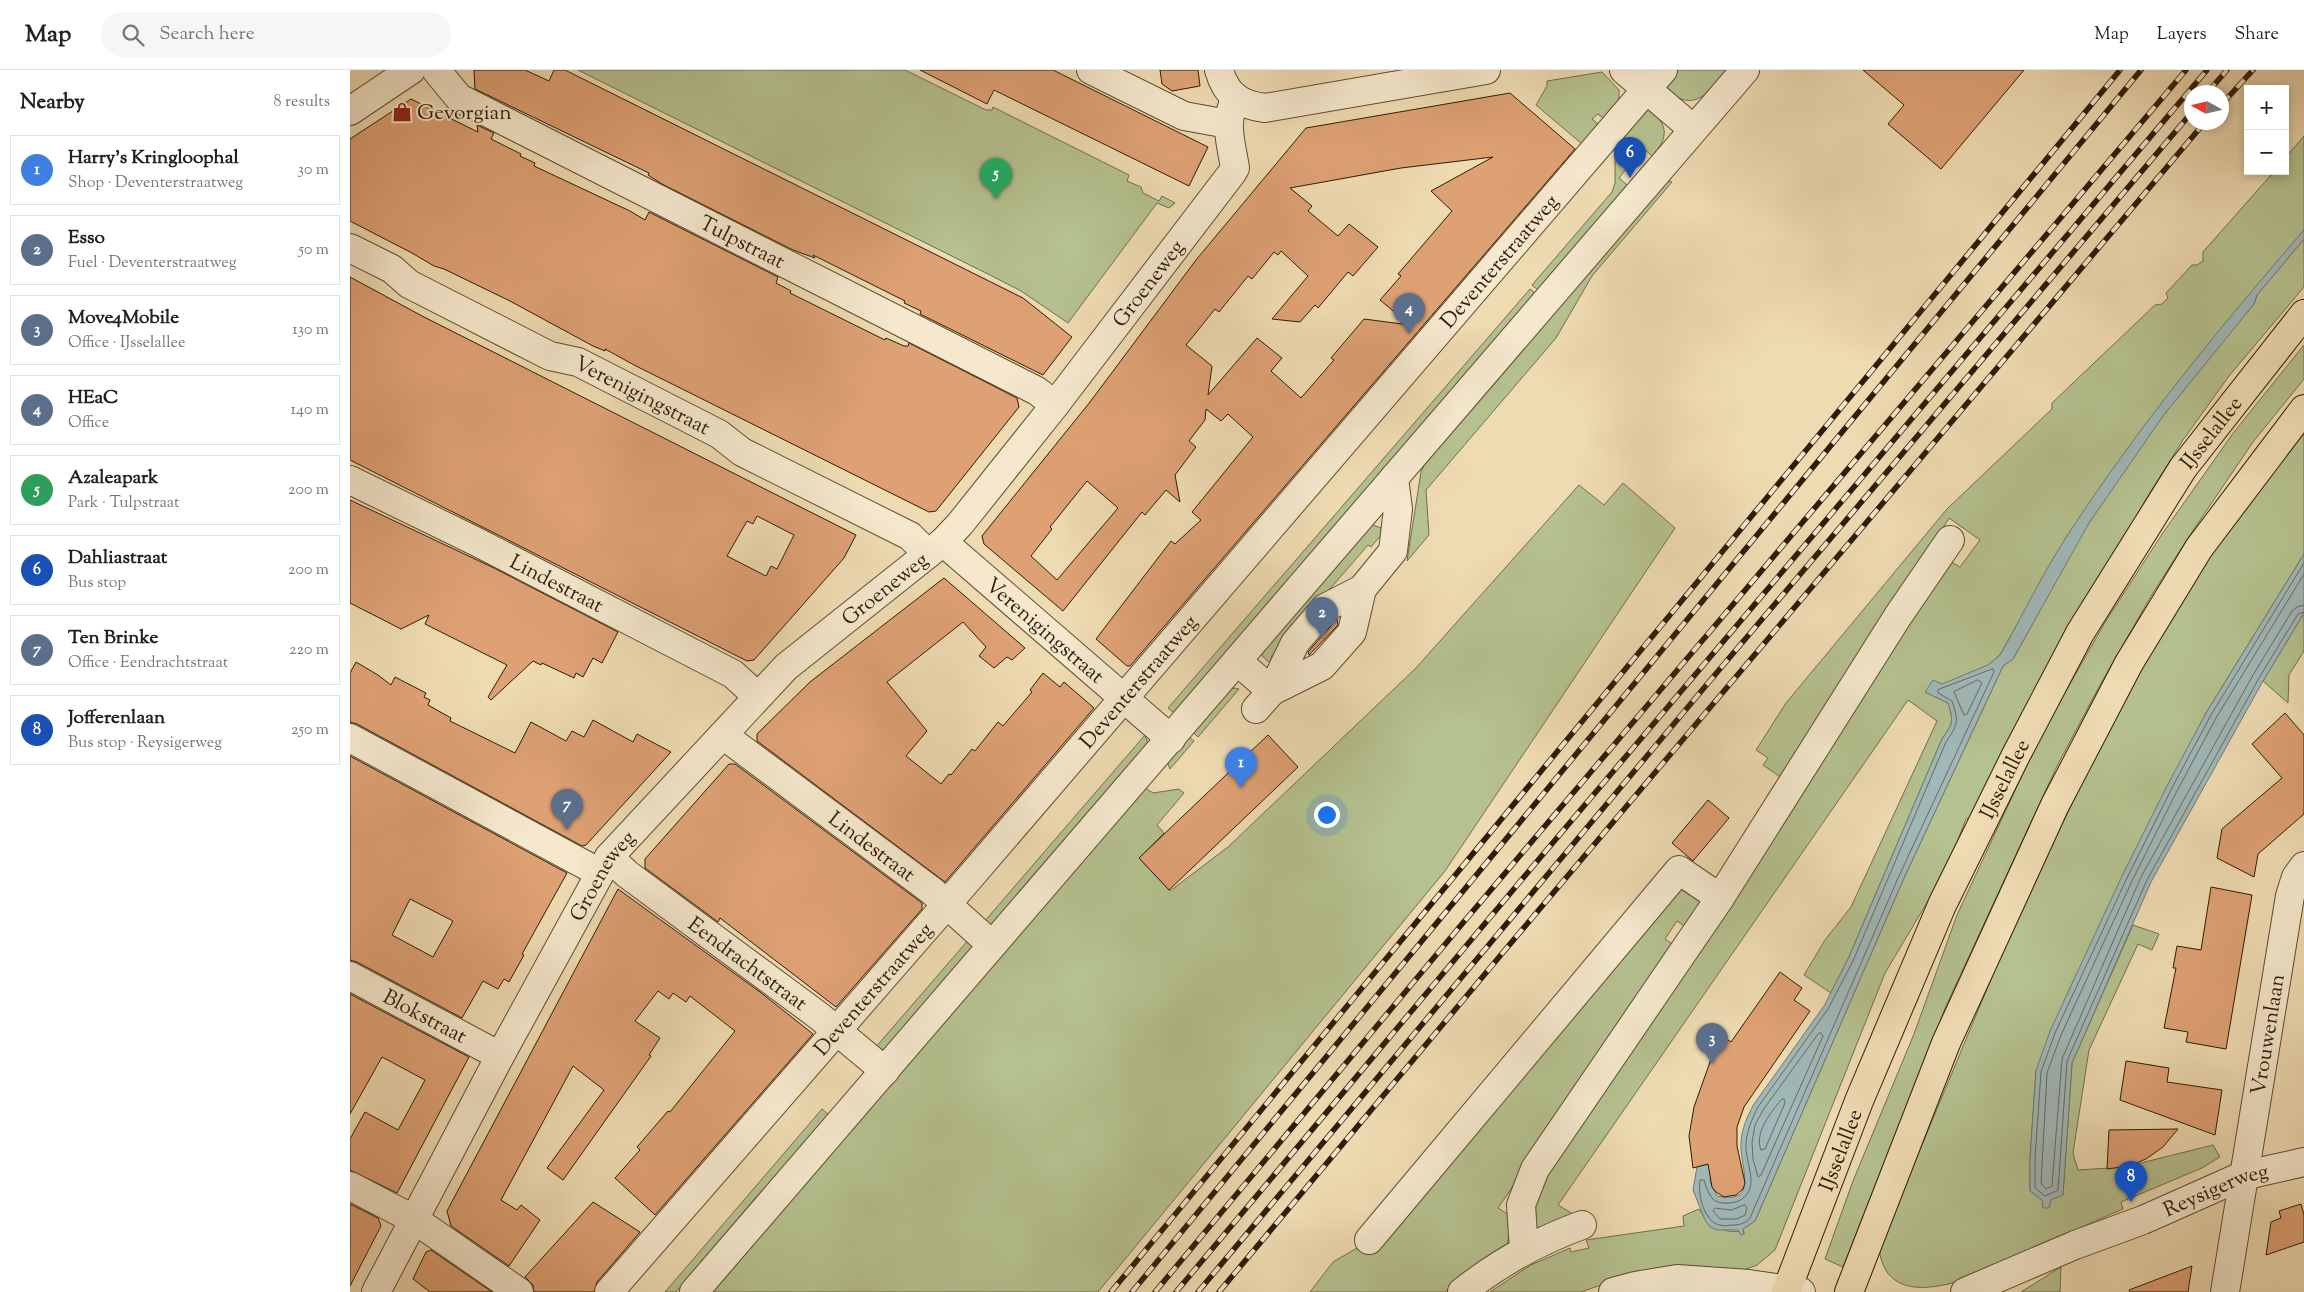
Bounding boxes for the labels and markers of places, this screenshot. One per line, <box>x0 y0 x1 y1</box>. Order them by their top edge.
place label: Gevorgian <box>417 99 512 129</box>
shop icon: Gevorgian <box>391 101 413 123</box>
pin: 6 <box>1614 137 1646 178</box>
pin: 5 <box>980 158 1012 199</box>
pin: 4 <box>1393 293 1425 334</box>
pin: 2 <box>1306 597 1338 638</box>
pin: 1 <box>1225 747 1257 788</box>
pin: 7 <box>551 789 583 830</box>
pin: 3 <box>1696 1023 1728 1064</box>
pin: 8 <box>2115 1161 2147 1202</box>

